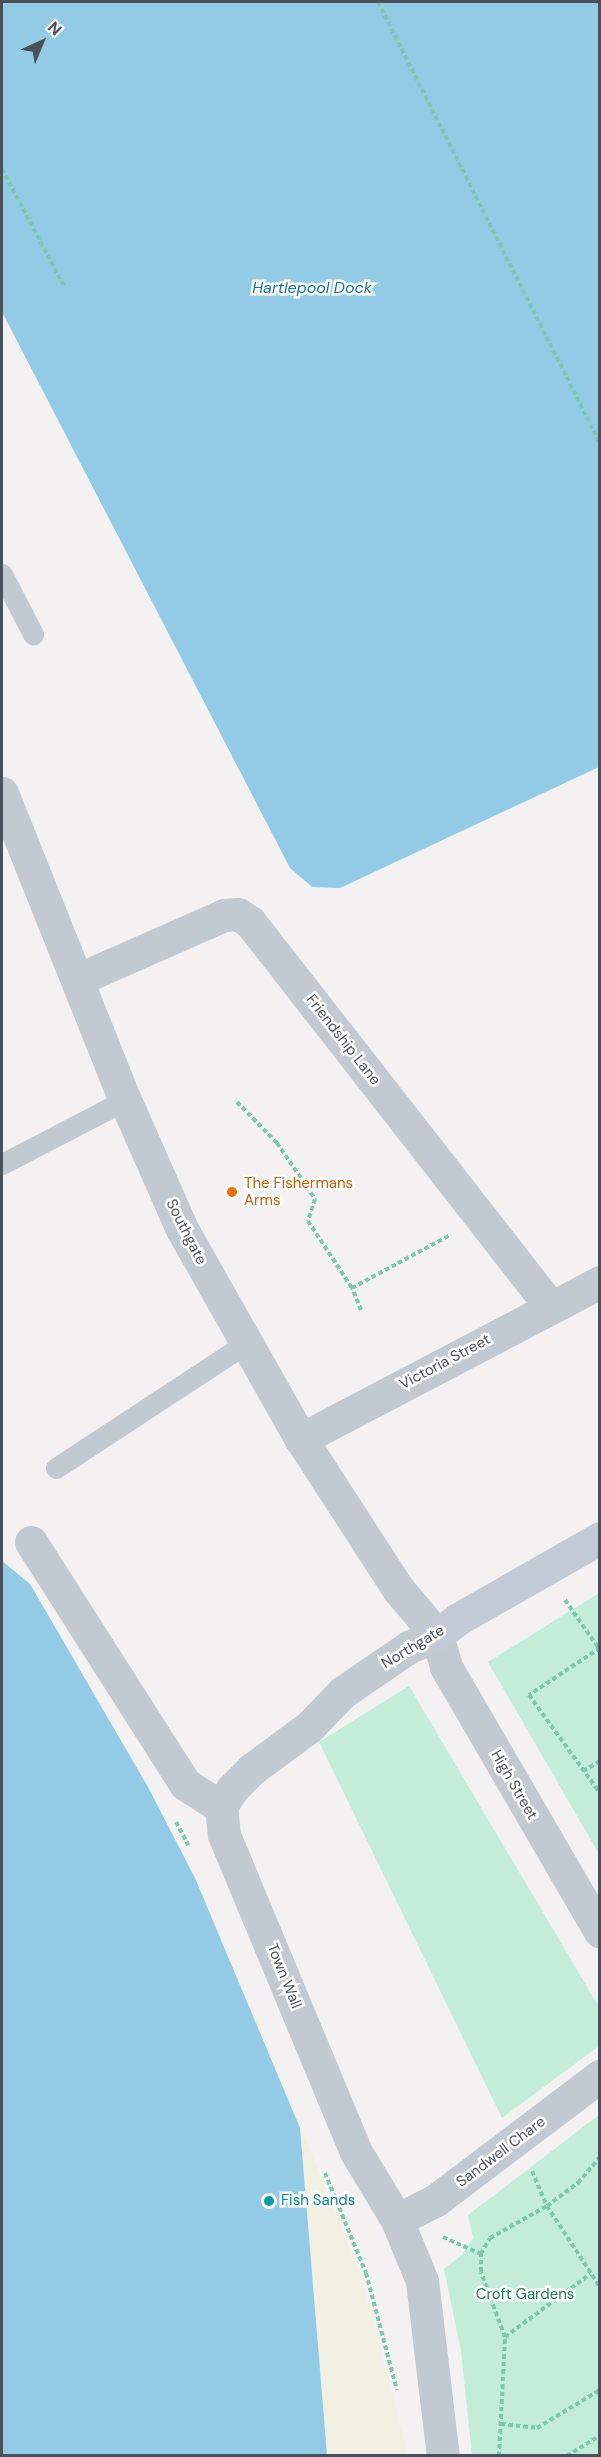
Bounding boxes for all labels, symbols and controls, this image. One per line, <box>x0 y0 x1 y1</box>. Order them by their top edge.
north arrow <box>12 12 72 72</box>
text: N <box>43 17 66 40</box>
water label: Hartlepool Dock <box>252 278 372 298</box>
street label: Friendship Lane <box>302 991 384 1089</box>
place label: The Fishermans Arms <box>244 1174 353 1209</box>
marker: The Fishermans Arms <box>225 1185 239 1199</box>
street label: Southgate <box>162 1196 210 1268</box>
street label: Victoria Street <box>396 1330 494 1394</box>
street label: Northgate <box>378 1621 448 1673</box>
street label: High Street <box>487 1747 541 1823</box>
street label: Town Wall <box>263 1941 305 2011</box>
street label: Sandwell Chare <box>453 2113 549 2191</box>
place label: Fish Sands <box>281 2192 355 2210</box>
marker: Fish Sands <box>262 2194 276 2208</box>
park label: Croft Gardens <box>476 2286 574 2304</box>

